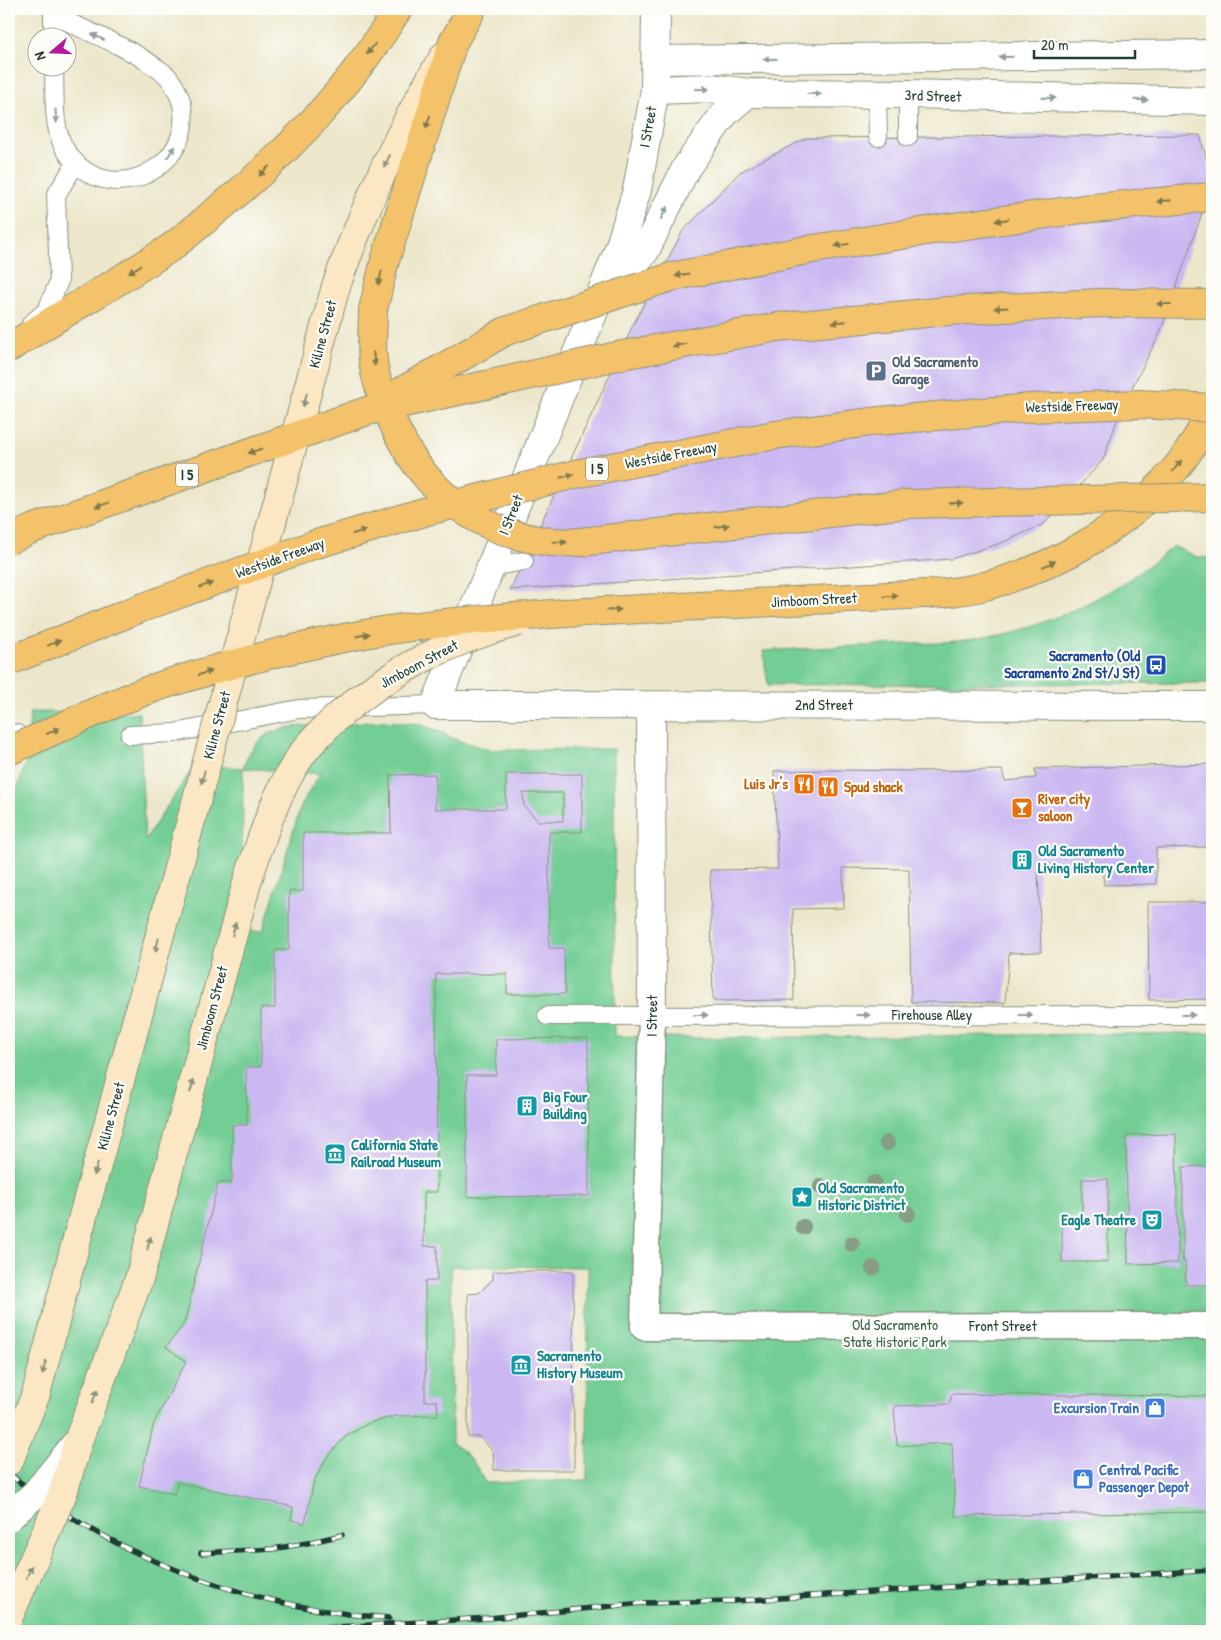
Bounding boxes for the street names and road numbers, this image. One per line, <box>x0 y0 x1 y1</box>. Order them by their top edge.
street label: 3rd Street <box>904 84 963 107</box>
street label: I Street <box>634 104 662 149</box>
street label: Kiline Street <box>303 297 342 370</box>
street label: Westside Freeway <box>1025 393 1119 418</box>
street label: Westside Freeway <box>623 435 719 474</box>
road number: I 5 <box>586 458 608 480</box>
road number: I 5 <box>176 464 198 486</box>
street label: I Street <box>493 491 528 538</box>
street label: Westside Freeway <box>233 532 327 583</box>
street label: Jimboom Street <box>771 587 858 612</box>
street label: Jimboom Street <box>376 634 462 693</box>
street label: Kiline Street <box>197 688 236 761</box>
street label: 2nd Street <box>795 694 854 715</box>
street label: Jimboom Street <box>190 963 233 1052</box>
street label: I Street <box>641 994 662 1037</box>
street label: Firehouse Alley <box>891 1004 972 1025</box>
street label: Kiline Street <box>91 1079 130 1152</box>
street label: Front Street <box>968 1315 1038 1336</box>

